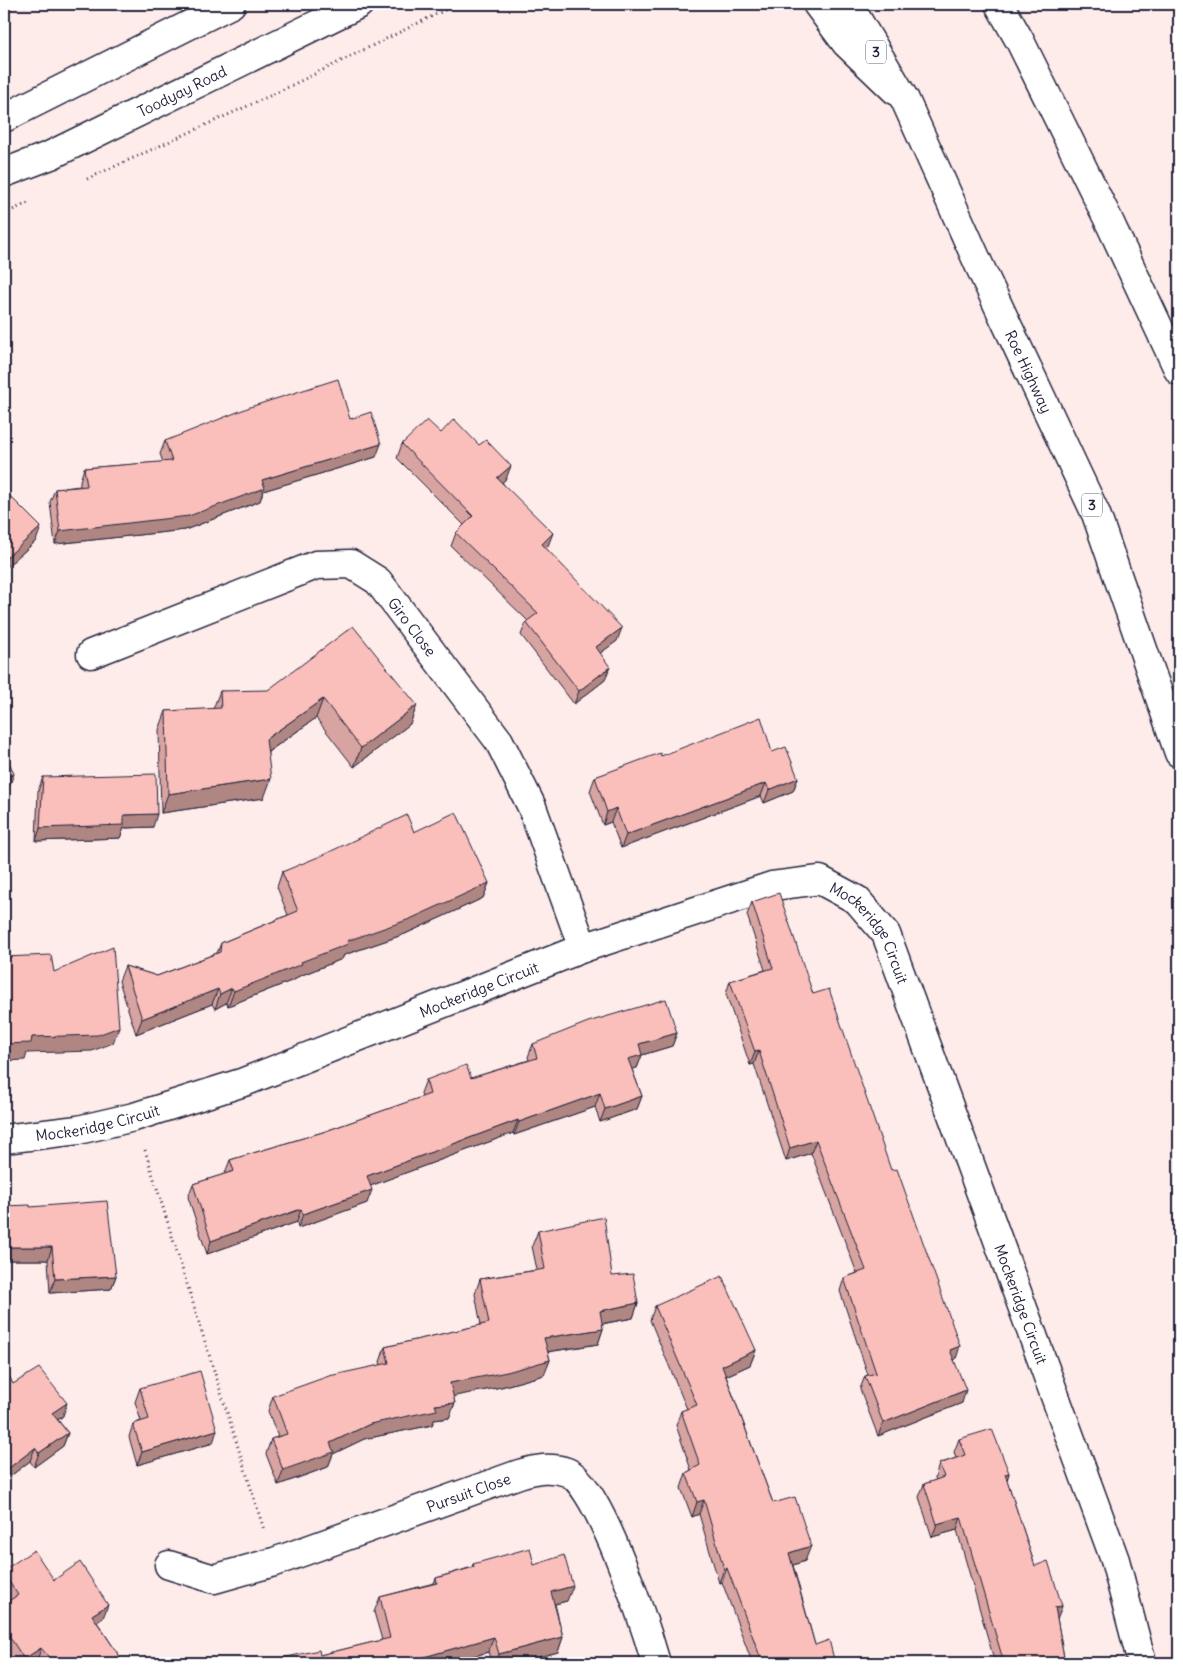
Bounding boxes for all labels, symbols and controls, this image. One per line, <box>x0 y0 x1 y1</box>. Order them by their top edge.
road number: 3 <box>866 41 886 64</box>
street label: Toodyay Road <box>134 61 230 121</box>
street label: Roe Highway <box>1001 327 1057 416</box>
road number: 3 <box>1082 494 1102 516</box>
street label: Giro Close <box>384 593 441 660</box>
street label: Mockeridge Circuit <box>827 878 913 986</box>
street label: Mockeridge Circuit <box>417 957 541 1021</box>
street label: Mockeridge Circuit <box>35 1100 162 1145</box>
street label: Mockeridge Circuit <box>991 1241 1052 1367</box>
street label: Pursuit Close <box>424 1468 513 1516</box>

